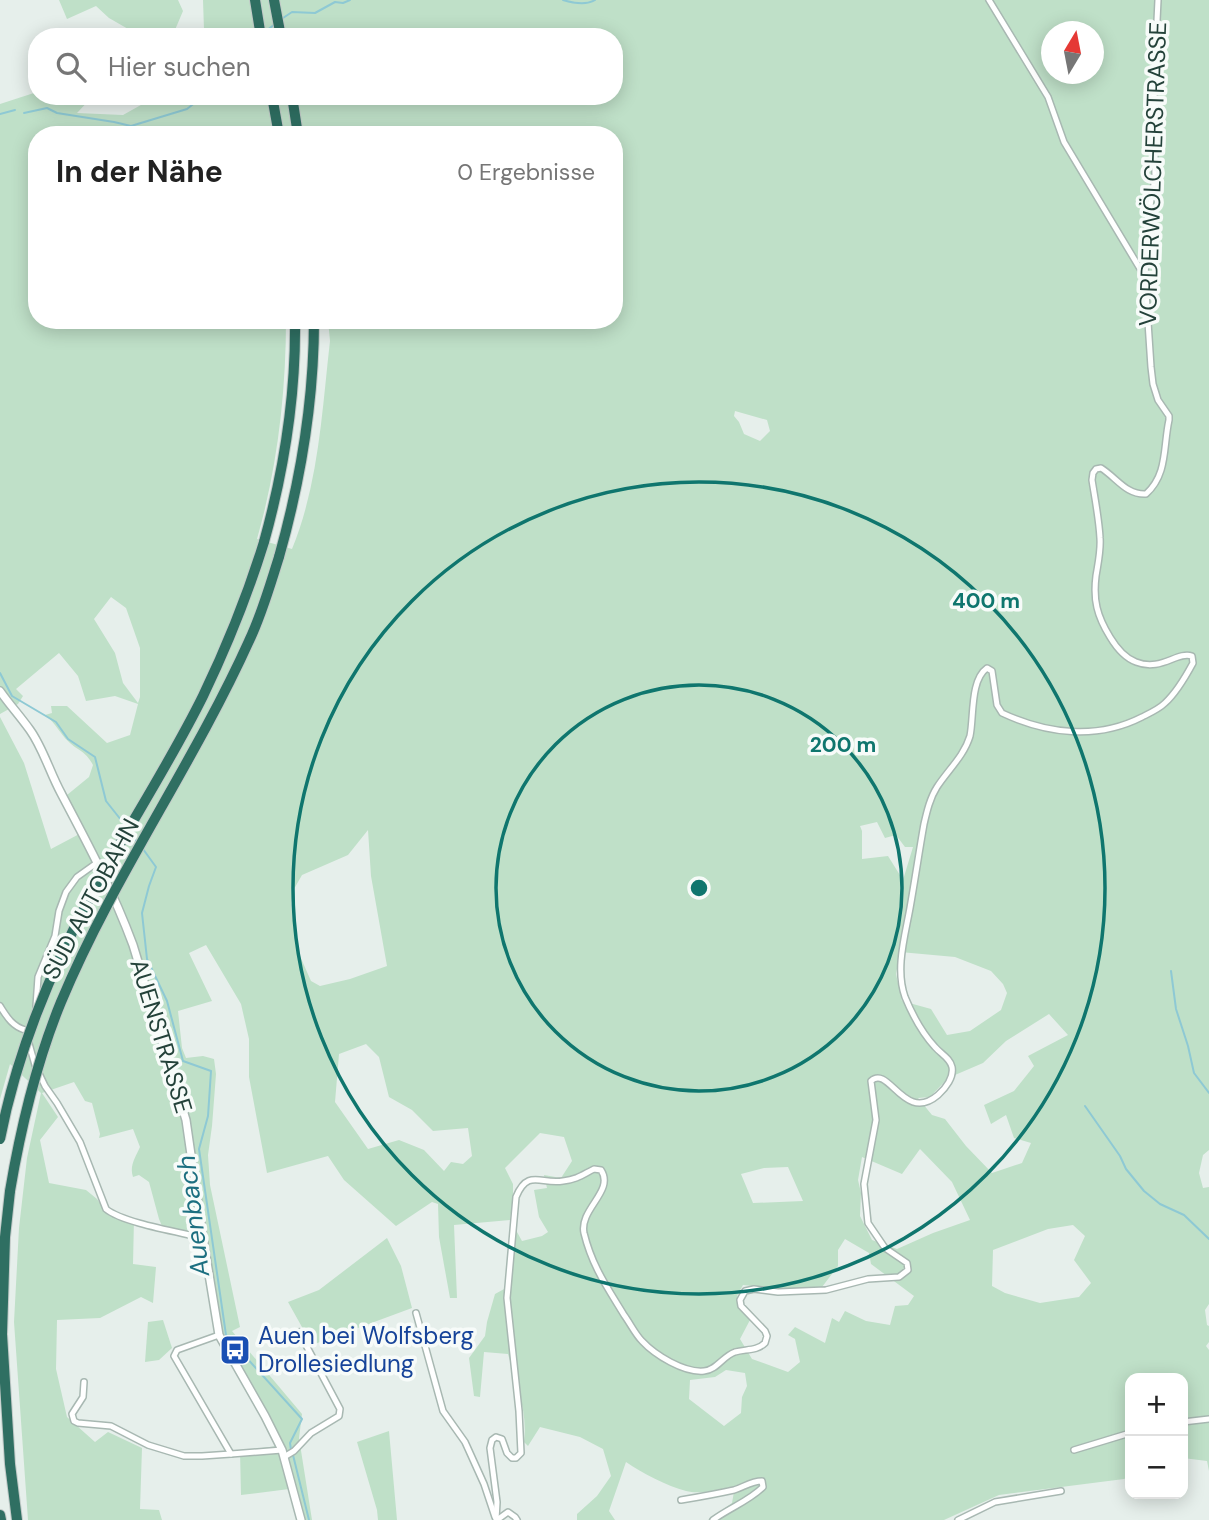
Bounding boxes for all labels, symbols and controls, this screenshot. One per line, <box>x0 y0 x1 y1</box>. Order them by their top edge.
north arrow <box>1041 21 1104 84</box>
street label: VORDERWÖLCHERSTRASSE <box>1132 21 1173 327</box>
search box <box>28 28 623 105</box>
icon: search <box>52 48 90 86</box>
text: Hier suchen <box>108 50 251 84</box>
text: In der Nähe <box>56 152 223 191</box>
text: 0 Ergebnisse <box>457 157 595 187</box>
text: 400 m <box>952 587 1020 615</box>
text: 200 m <box>810 731 876 759</box>
street label: SÜD AUTOBAHN <box>35 813 146 984</box>
centre of rings <box>687 876 711 900</box>
street label: AUENSTRASSE <box>123 955 200 1117</box>
water label: Auenbach <box>169 1153 217 1280</box>
place label: Auen bei Wolfsberg Drollesiedlung <box>258 1320 474 1379</box>
bus stop icon: Auen bei Wolfsberg Drollesiedlung <box>218 1333 252 1367</box>
map controls <box>1125 1373 1188 1499</box>
button: + <box>1125 1373 1188 1436</box>
button: − <box>1125 1436 1188 1499</box>

